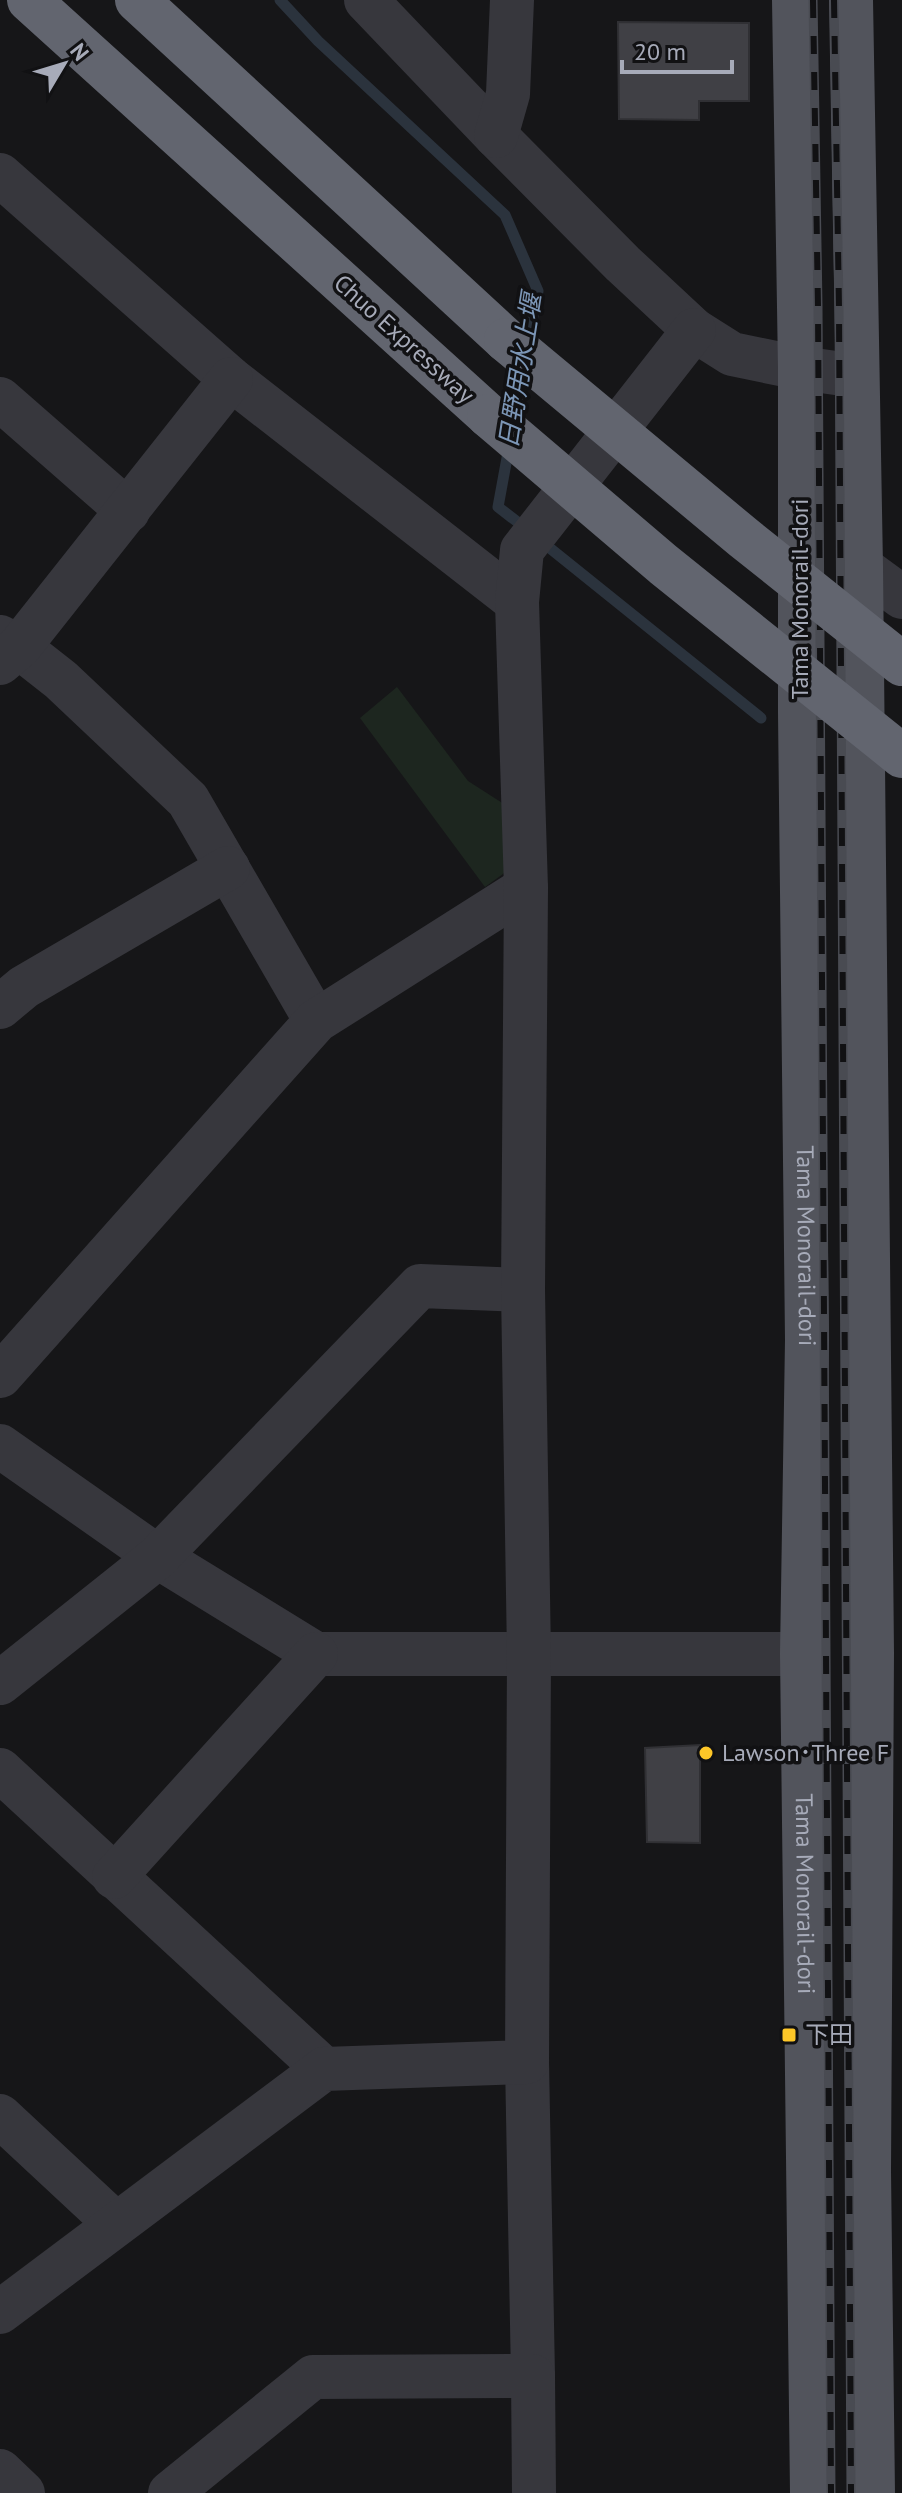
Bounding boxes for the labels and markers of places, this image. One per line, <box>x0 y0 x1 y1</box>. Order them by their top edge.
place label: Lawson･Three F <box>722 1737 889 1768</box>
marker: Lawson･Three F <box>697 1744 715 1762</box>
place label: 下田 <box>805 2019 853 2050</box>
marker: 下田 <box>780 2026 798 2044</box>

